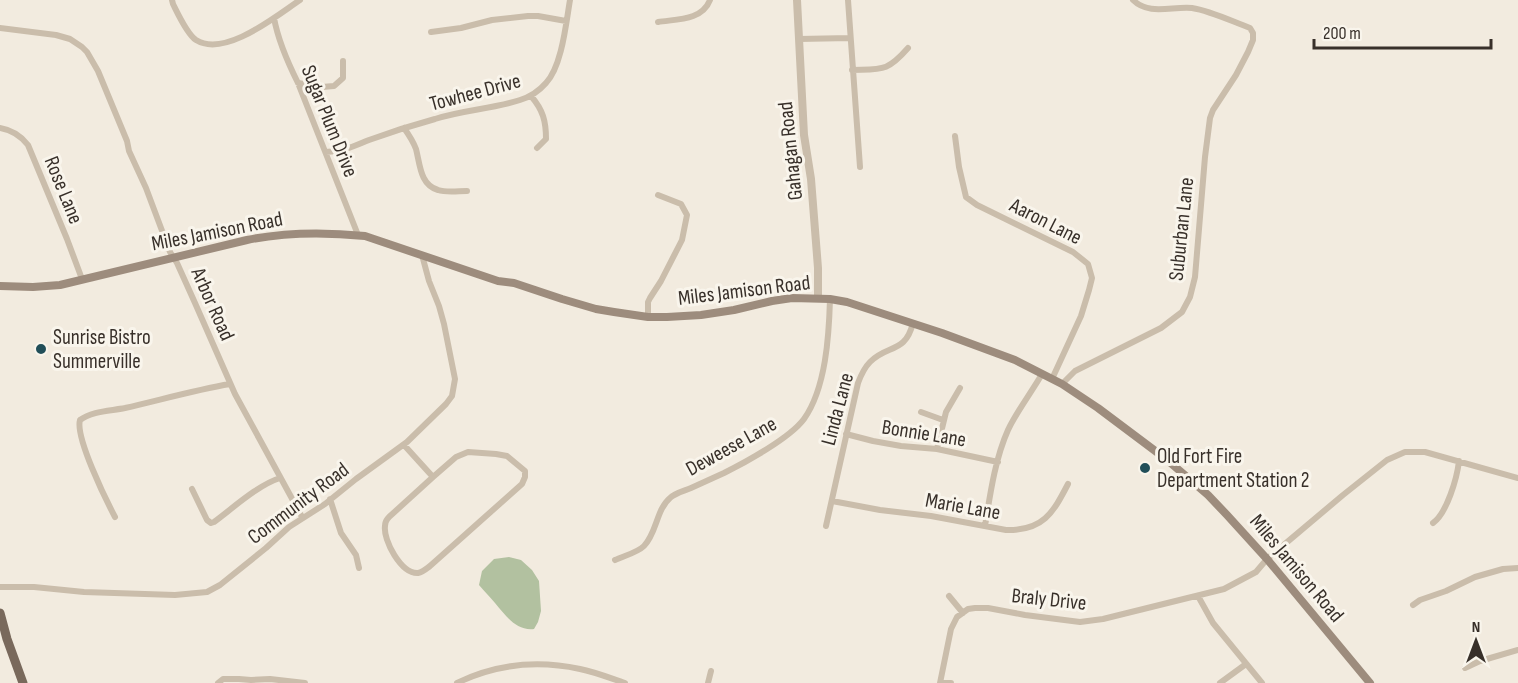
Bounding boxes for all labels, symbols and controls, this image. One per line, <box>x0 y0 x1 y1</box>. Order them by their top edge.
scale bar <box>1314 12 1491 50</box>
text: 200 m <box>1323 23 1361 44</box>
street label: Sugar Plum Drive <box>296 62 363 181</box>
street label: Towhee Drive <box>427 68 523 117</box>
street label: Gahagan Road <box>773 100 808 202</box>
street label: Rose Lane <box>39 153 88 228</box>
street label: Suburban Lane <box>1164 176 1199 282</box>
street label: Aaron Lane <box>1005 192 1086 250</box>
street label: Miles Jamison Road <box>149 207 285 256</box>
street label: Arbor Road <box>185 263 240 345</box>
street label: Miles Jamison Road <box>677 270 812 311</box>
place label: Sunrise Bistro Summerville <box>53 325 151 374</box>
marker: Sunrise Bistro Summerville <box>34 342 48 356</box>
street label: Linda Lane <box>816 370 859 448</box>
street label: Deweese Lane <box>681 411 781 482</box>
street label: Bonnie Lane <box>880 414 968 452</box>
place label: Old Fort Fire Department Station 2 <box>1157 444 1309 493</box>
street label: Community Road <box>243 457 354 550</box>
marker: Old Fort Fire Department Station 2 <box>1138 461 1152 475</box>
street label: Marie Lane <box>924 488 1002 525</box>
street label: Miles Jamison Road <box>1244 509 1349 627</box>
street label: Braly Drive <box>1010 583 1088 616</box>
north arrow <box>1446 611 1506 671</box>
text: N <box>1472 618 1480 637</box>

